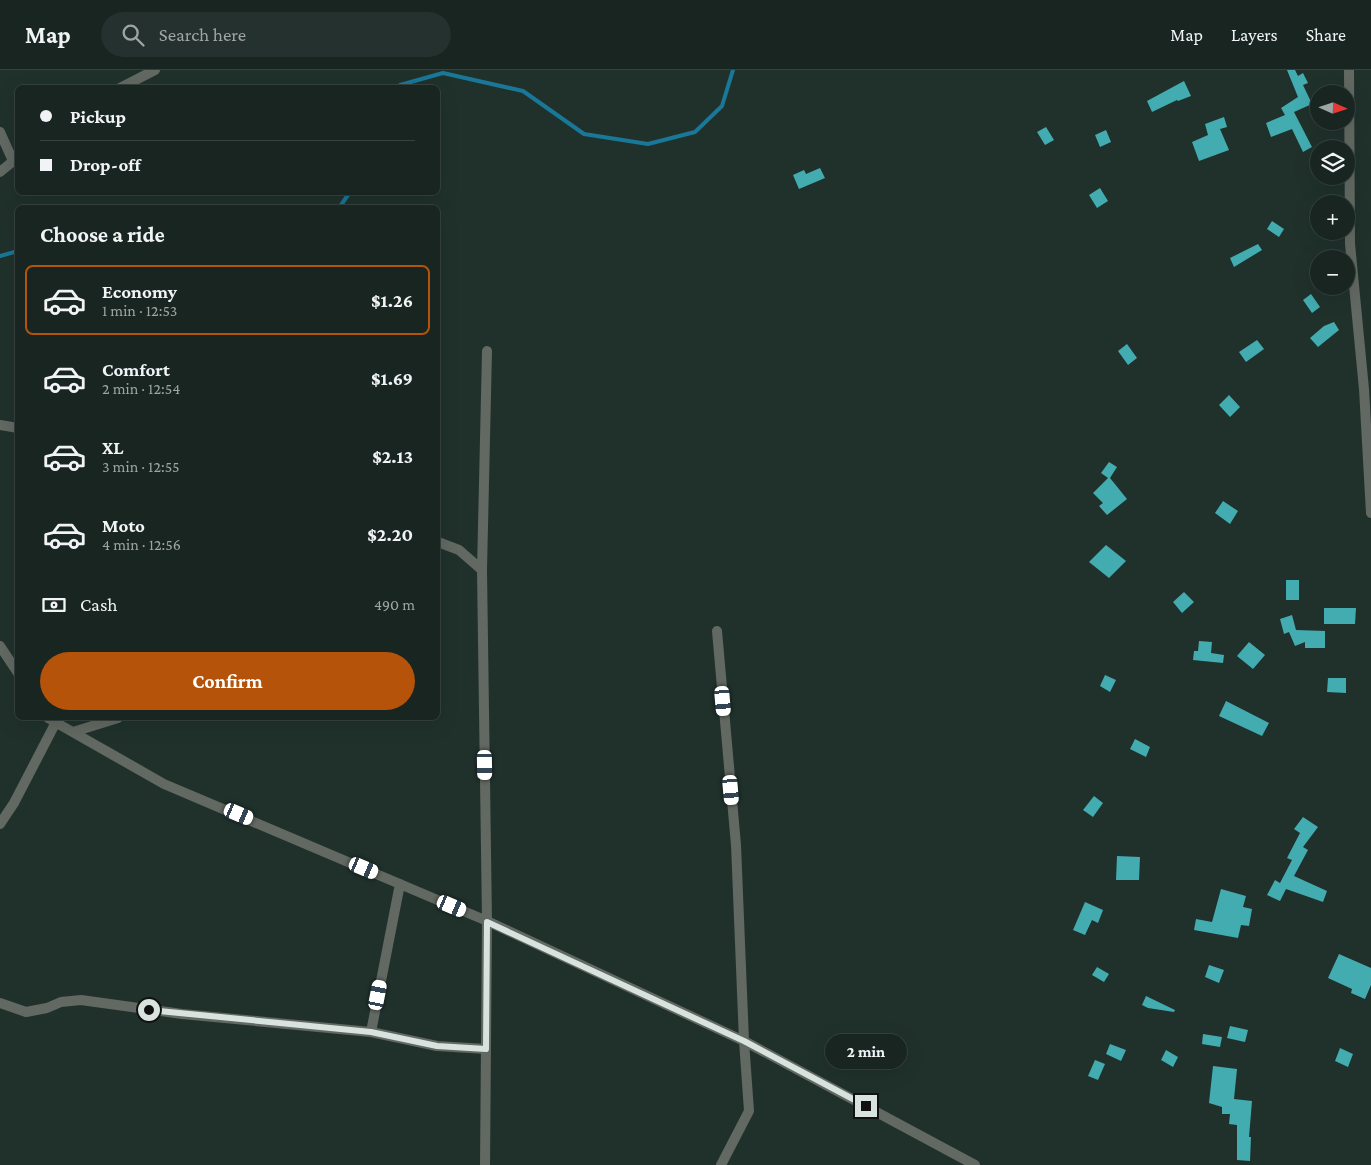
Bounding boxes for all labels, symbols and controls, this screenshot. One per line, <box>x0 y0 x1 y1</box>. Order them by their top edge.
search box <box>101 12 451 57</box>
text: Map <box>25 21 71 48</box>
icon: search <box>119 21 147 49</box>
text: Search here <box>159 24 246 45</box>
text: Map <box>1170 25 1203 45</box>
text: Layers <box>1231 25 1278 45</box>
text: Share <box>1306 25 1346 45</box>
north arrow <box>1310 85 1355 130</box>
map controls <box>1310 85 1355 295</box>
text: Pickup <box>70 106 126 127</box>
button: layers <box>1310 140 1355 185</box>
text: Drop-off <box>70 154 141 175</box>
button: + <box>1310 195 1355 240</box>
text: Choose a ride <box>40 222 165 247</box>
button: − <box>1310 250 1355 295</box>
icon: car <box>42 278 87 323</box>
text: Economy <box>102 281 177 302</box>
text: $1.26 <box>371 290 413 311</box>
text: 1 min · 12:53 <box>102 302 177 319</box>
icon: car <box>42 356 87 401</box>
text: Comfort <box>102 359 170 380</box>
text: $1.69 <box>371 368 413 389</box>
text: 2 min · 12:54 <box>102 380 180 397</box>
icon: car <box>42 434 87 479</box>
text: XL <box>102 437 124 458</box>
text: $2.13 <box>372 446 413 467</box>
text: 3 min · 12:55 <box>102 458 180 475</box>
icon: car <box>42 512 87 557</box>
text: Moto <box>102 515 145 536</box>
text: $2.20 <box>367 524 413 545</box>
text: 4 min · 12:56 <box>102 536 181 553</box>
icon: cash <box>40 591 68 619</box>
text: Cash <box>80 594 118 615</box>
text: 490 m <box>374 596 415 613</box>
button: Confirm <box>40 652 415 710</box>
car <box>714 685 731 717</box>
car <box>477 750 492 780</box>
car <box>722 774 739 806</box>
car <box>222 801 255 827</box>
car <box>347 855 380 881</box>
car <box>435 893 468 919</box>
car <box>367 979 388 1011</box>
route start <box>138 999 160 1021</box>
callout: 2 min <box>825 1034 907 1068</box>
text: 2 min <box>847 1043 885 1060</box>
route end <box>855 1095 877 1117</box>

